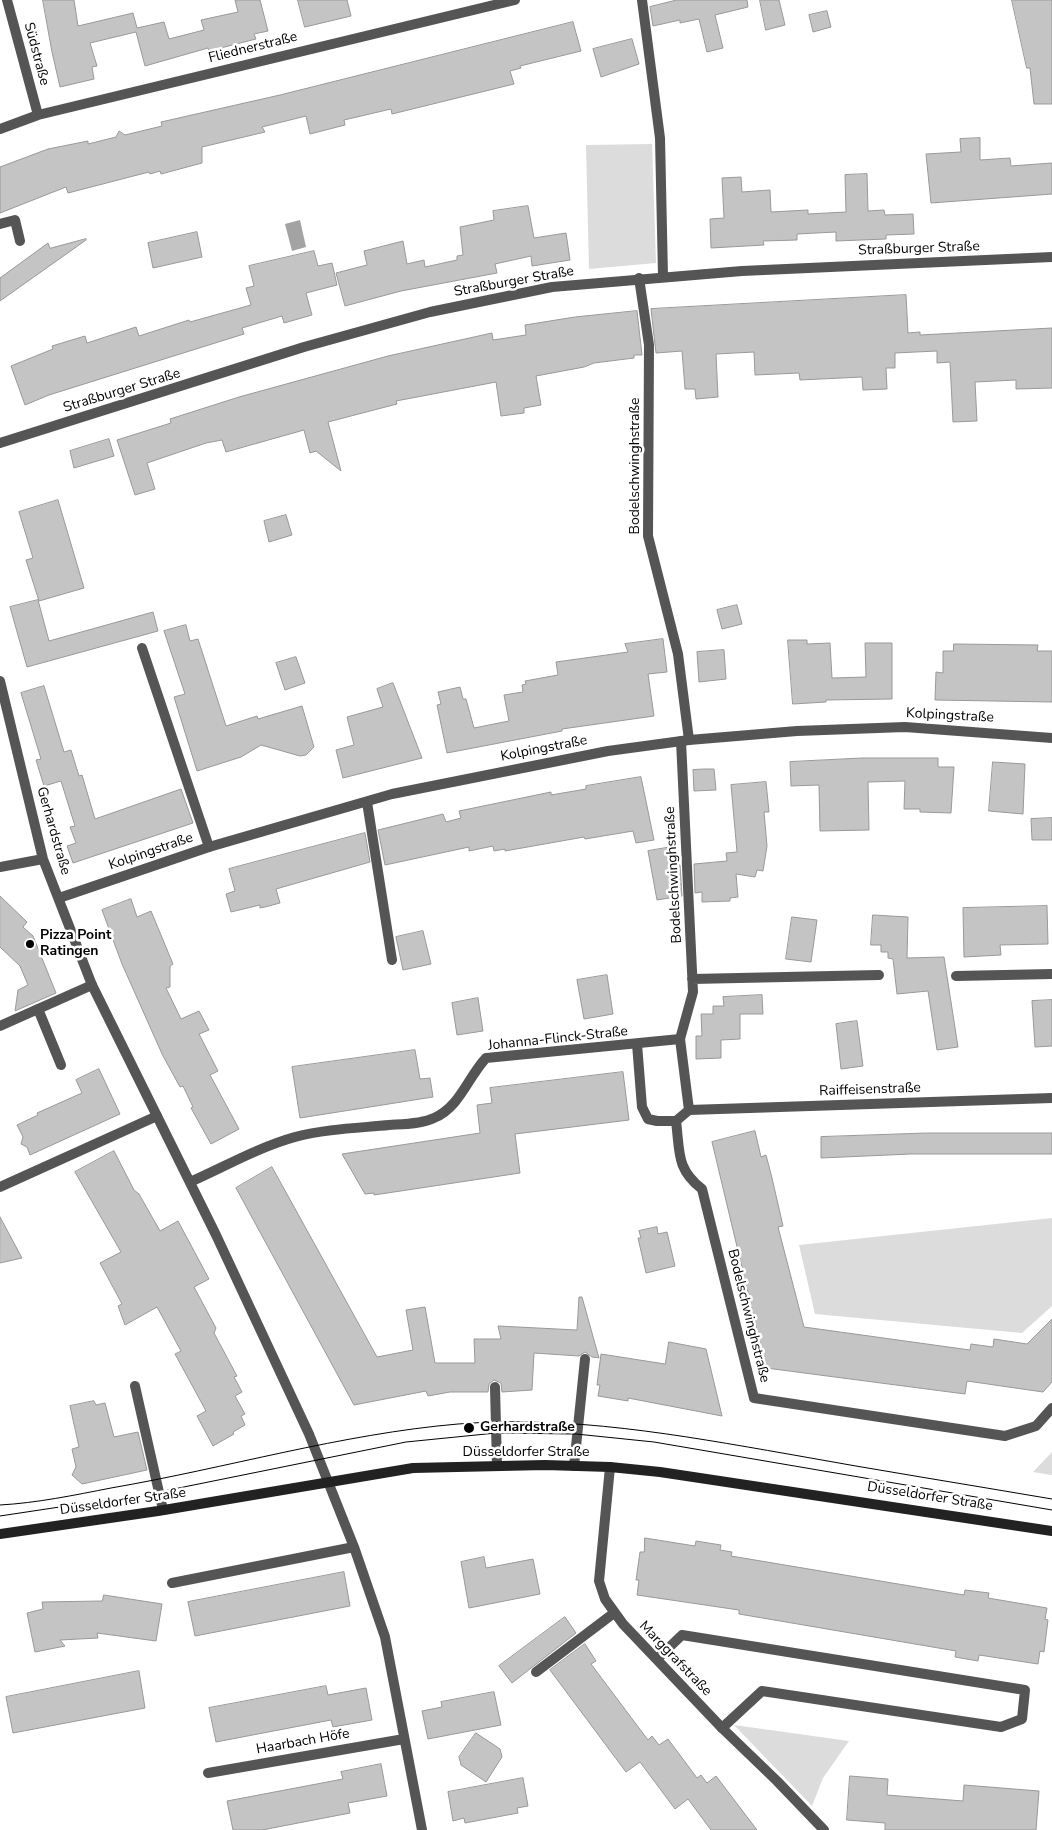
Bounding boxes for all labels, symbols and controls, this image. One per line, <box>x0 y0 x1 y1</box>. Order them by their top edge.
street label: Südstraße <box>20 21 52 87</box>
street label: Fliednerstraße <box>207 29 299 67</box>
street label: Straßburger Straße <box>858 238 980 260</box>
street label: Straßburger Straße <box>453 263 575 301</box>
street label: Straßburger Straße <box>61 365 183 417</box>
street label: Bodelschwinghstraße <box>628 397 644 535</box>
street label: Kolpingstraße <box>906 705 994 727</box>
street label: Kolpingstraße <box>499 732 589 766</box>
street label: Gerhardstraße <box>32 785 74 877</box>
street label: Bodelschwinghstraße <box>662 806 686 944</box>
street label: Kolpingstraße <box>107 830 195 874</box>
place label: Pizza Point Ratingen <box>40 928 111 960</box>
marker: Pizza Point Ratingen <box>24 938 36 950</box>
street label: Johanna-Flinck-Straße <box>487 1023 629 1055</box>
street label: Raiffeisenstraße <box>819 1080 921 1100</box>
street label: Bodelschwinghstraße <box>723 1247 773 1385</box>
place label: Gerhardstraße <box>480 1420 575 1436</box>
marker: Gerhardstraße <box>462 1421 476 1435</box>
street label: Düsseldorfer Straße <box>463 1445 589 1461</box>
street label: Düsseldorfer Straße <box>866 1479 994 1515</box>
street label: Düsseldorfer Straße <box>59 1485 187 1519</box>
street label: Marggrafstraße <box>635 1618 715 1700</box>
street label: Haarbach Höfe <box>255 1726 351 1758</box>

